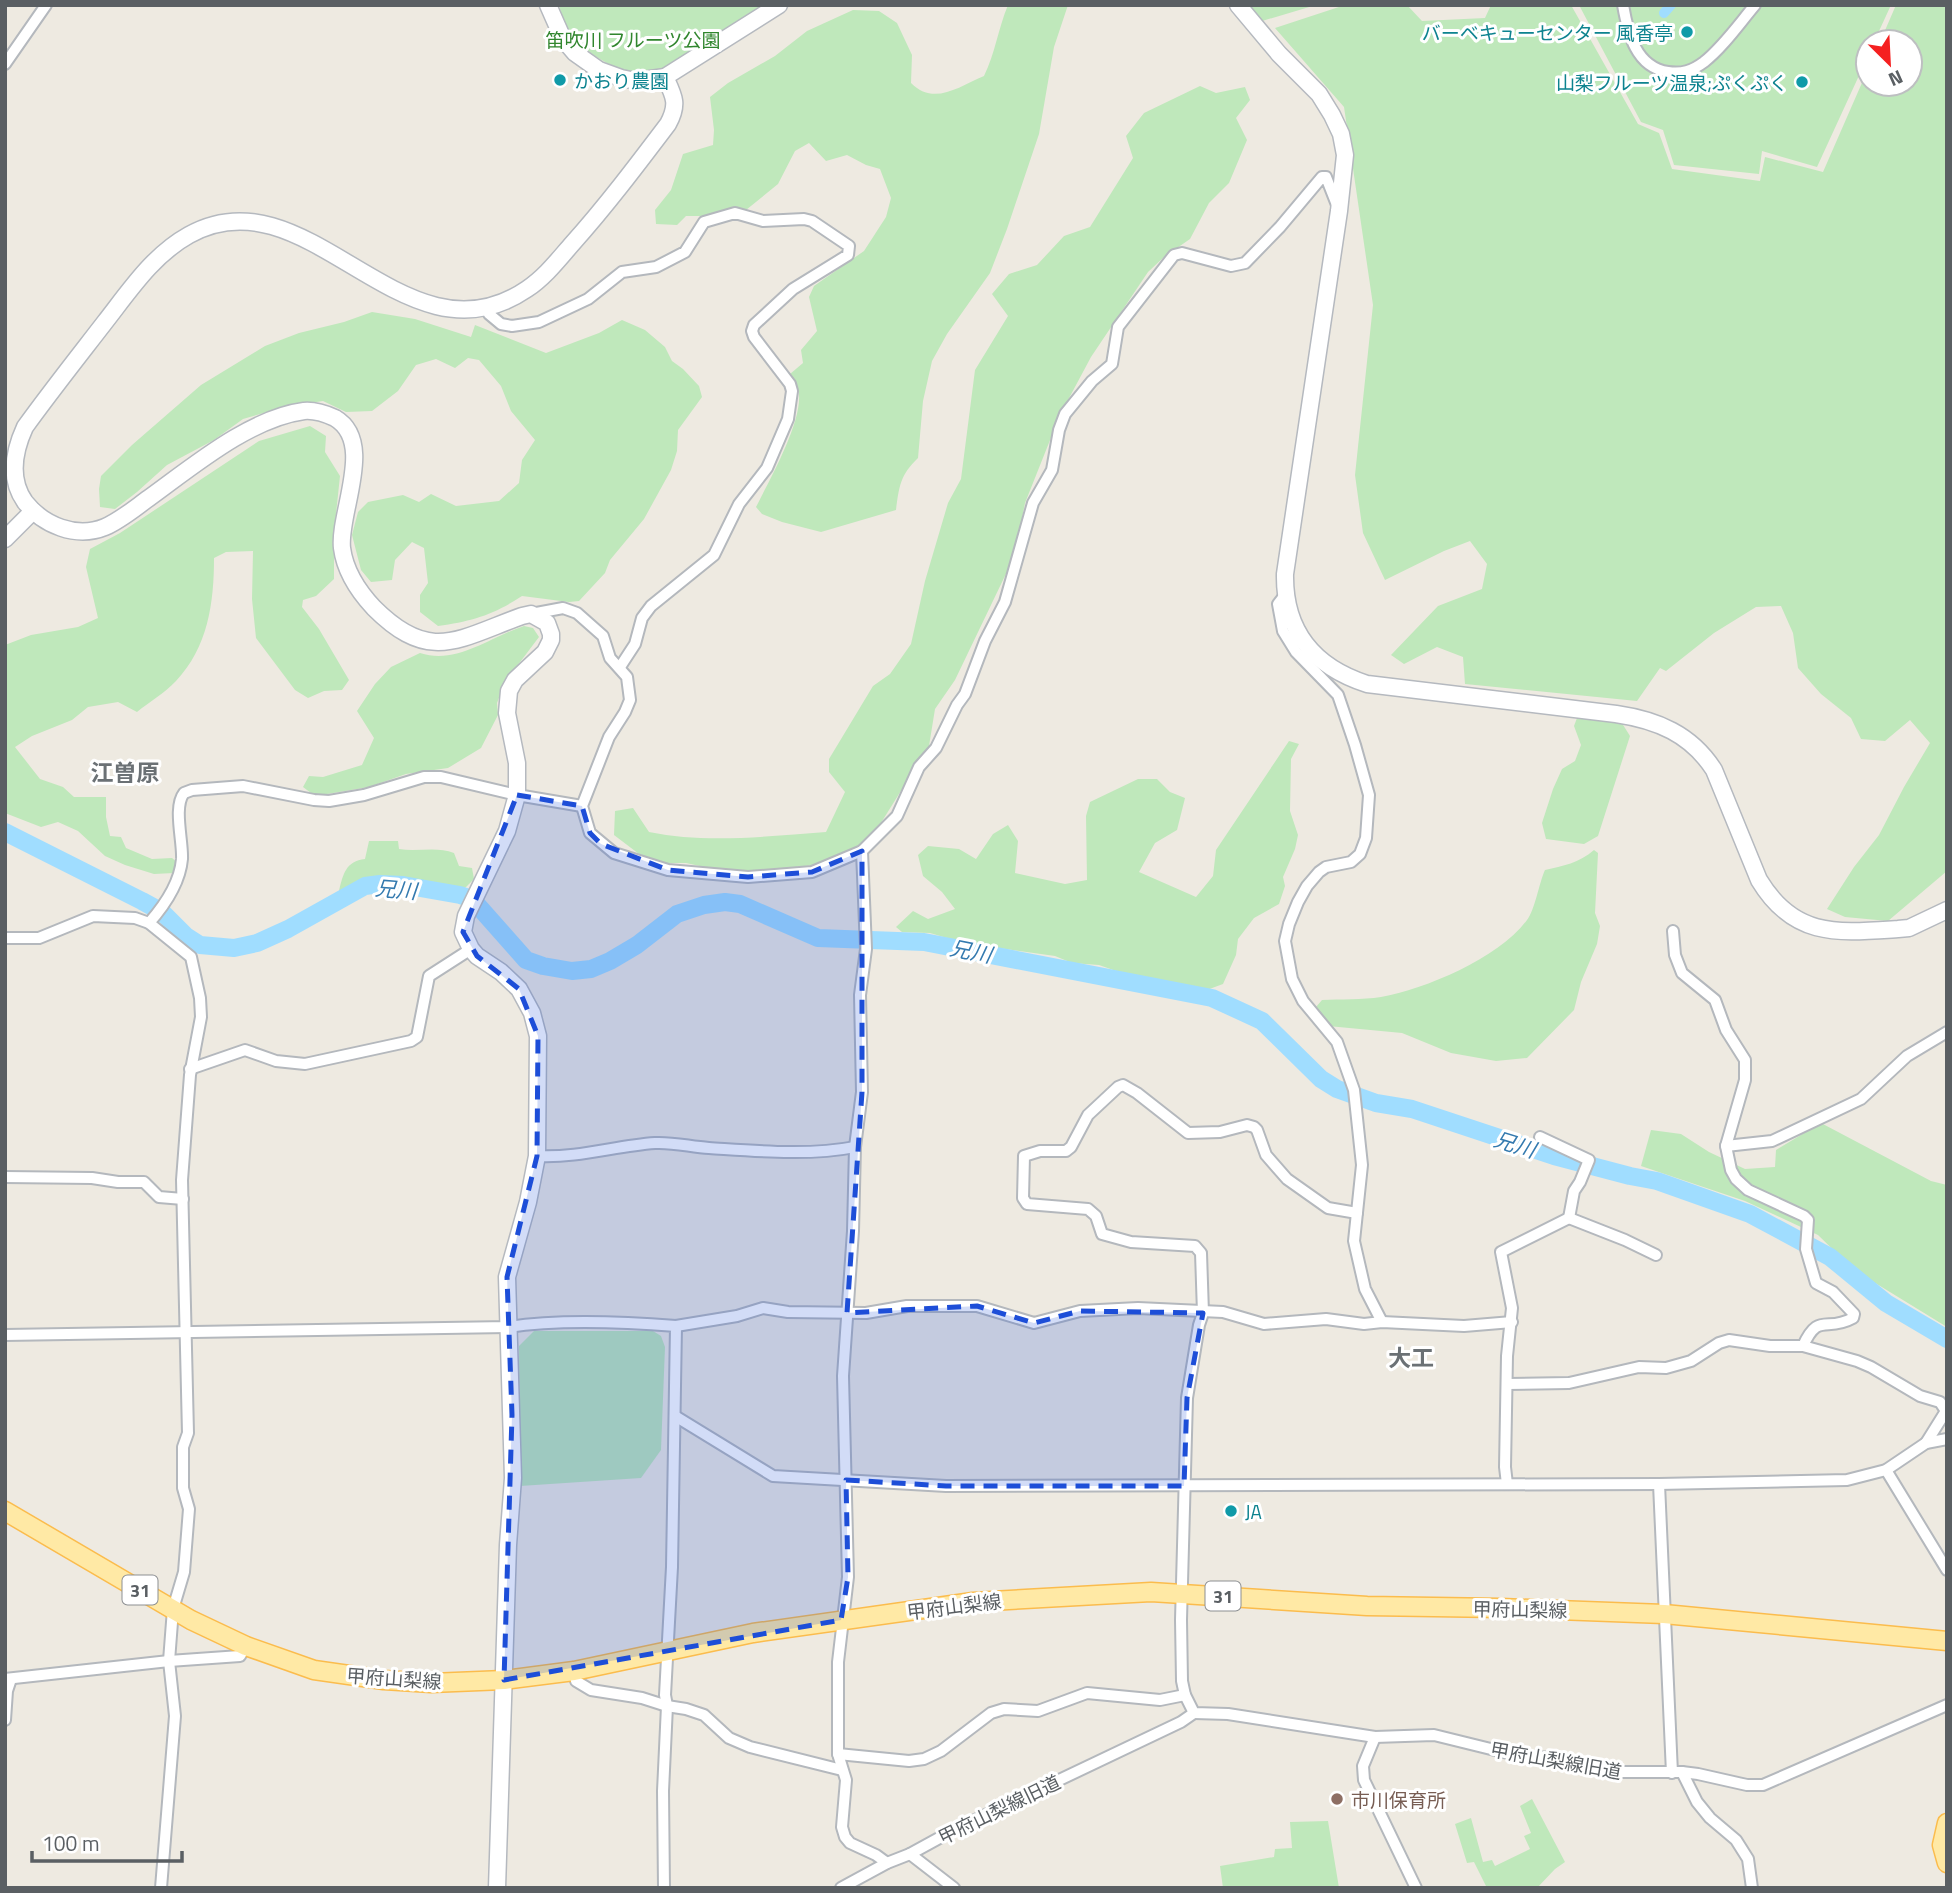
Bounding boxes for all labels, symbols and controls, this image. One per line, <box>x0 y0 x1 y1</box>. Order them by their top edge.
place label: バーベキューセンター 風香亭 <box>1422 18 1673 47</box>
marker: バーベキューセンター 風香亭 <box>1679 24 1695 40</box>
park label: 笛吹川 フルーツ公園 <box>546 25 720 54</box>
north arrow <box>1854 28 1924 98</box>
text: N <box>1884 63 1908 95</box>
place label: かおり農園 <box>574 66 669 95</box>
place label: 山梨フルーツ温泉;ぷくぷく <box>1556 68 1788 97</box>
marker: かおり農園 <box>552 72 568 88</box>
marker: 山梨フルーツ温泉;ぷくぷく <box>1794 74 1810 90</box>
district label: 江曽原 <box>91 755 160 790</box>
water label: 兄川 <box>374 871 420 907</box>
water label: 兄川 <box>947 931 997 971</box>
water label: 兄川 <box>1490 1123 1542 1166</box>
district label: 大工 <box>1388 1340 1434 1375</box>
place label: JA <box>1245 1497 1262 1526</box>
marker: JA <box>1223 1503 1239 1519</box>
road number: 31 <box>122 1576 158 1604</box>
road number: 31 <box>1206 1582 1240 1610</box>
street label: 甲府山梨線 <box>905 1586 1003 1626</box>
street label: 甲府山梨線 <box>1472 1594 1568 1624</box>
street label: 甲府山梨線 <box>346 1660 442 1696</box>
street label: 甲府山梨線旧道 <box>1488 1734 1624 1786</box>
street label: 甲府山梨線旧道 <box>933 1767 1065 1851</box>
place label: 市川保育所 <box>1351 1785 1446 1814</box>
marker: 市川保育所 <box>1329 1791 1345 1807</box>
scale bar <box>32 1820 182 1864</box>
text: 100 m <box>42 1827 99 1859</box>

